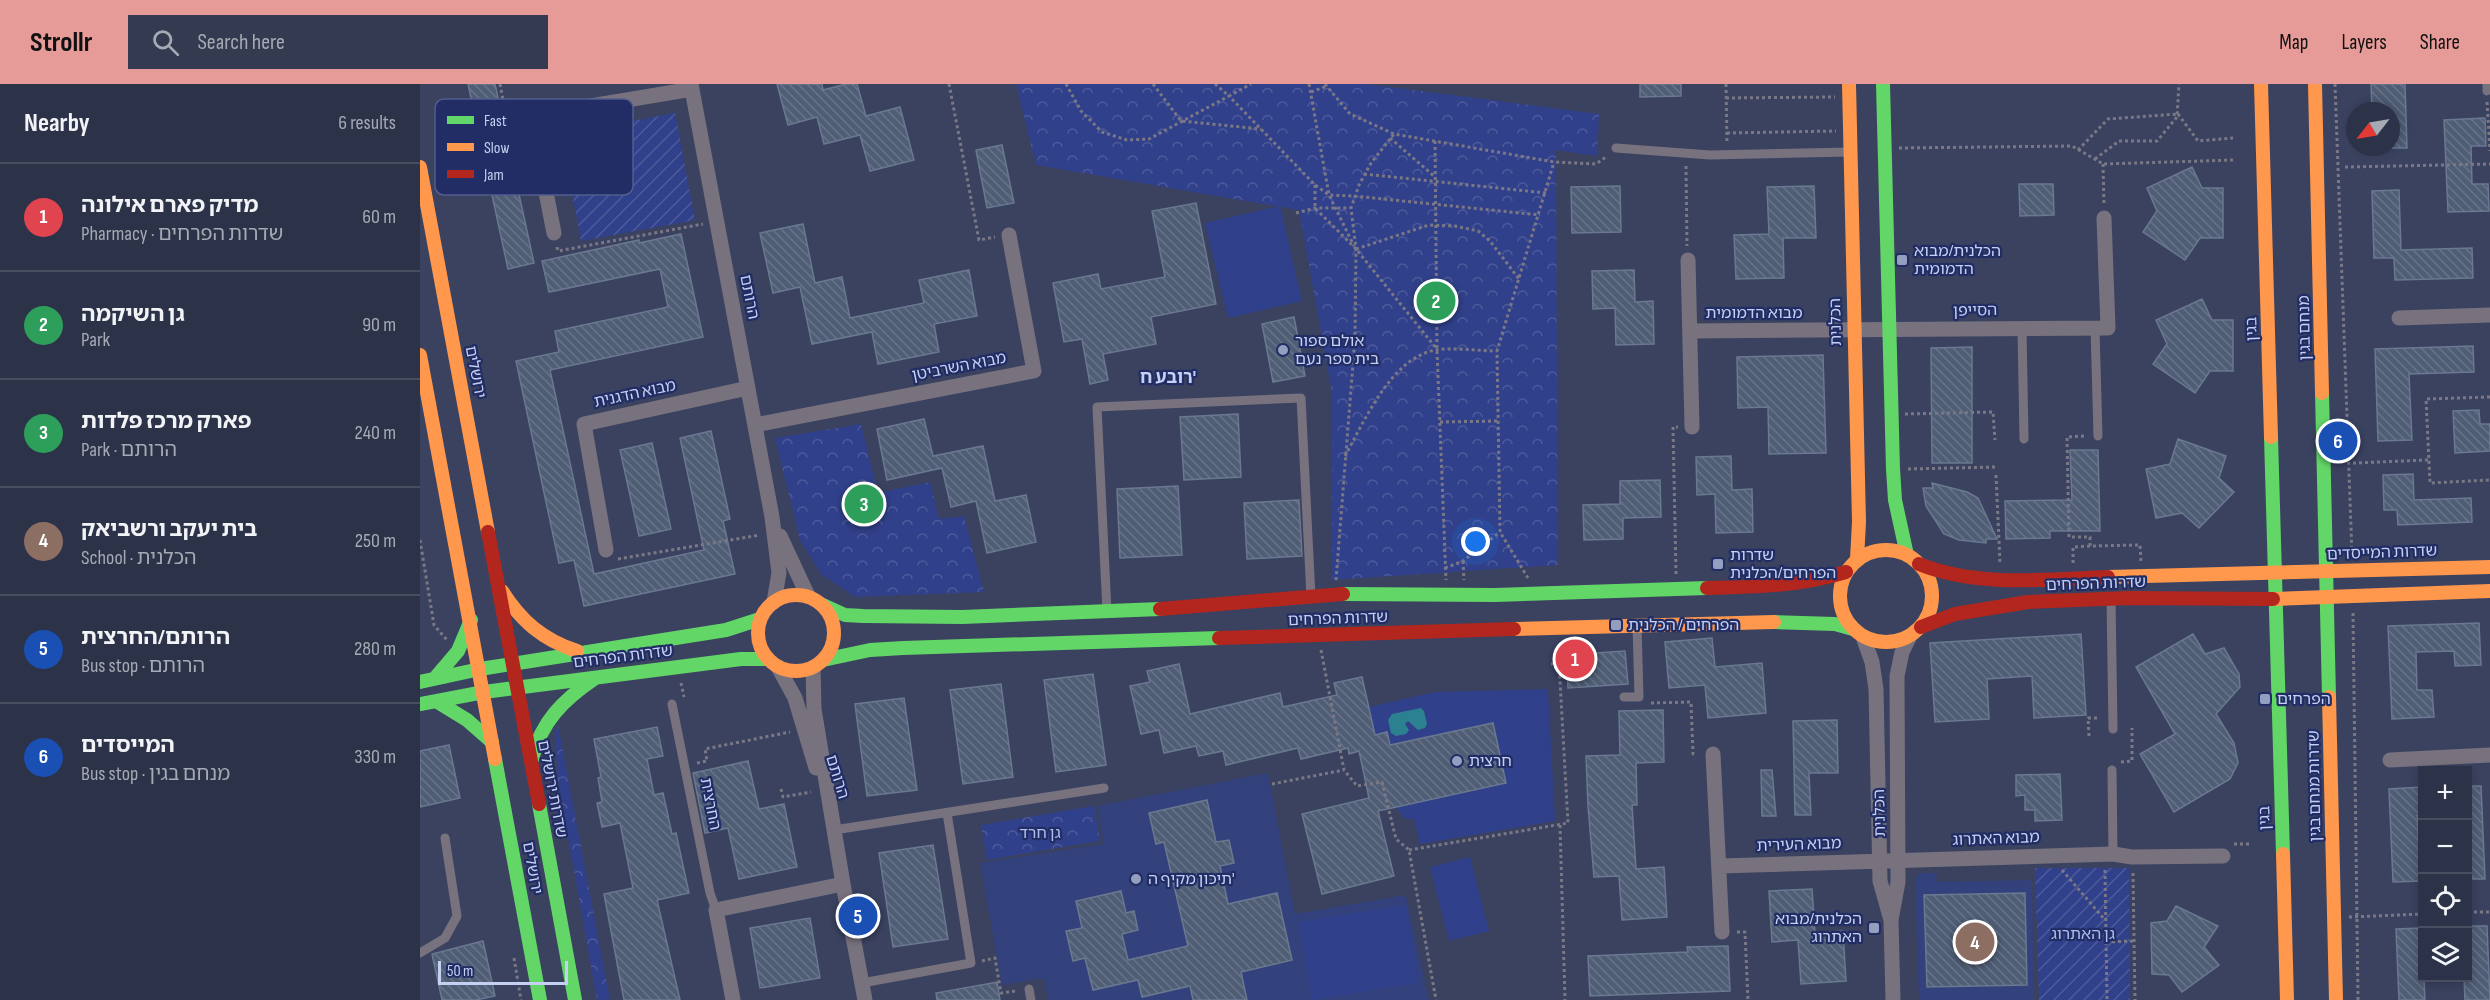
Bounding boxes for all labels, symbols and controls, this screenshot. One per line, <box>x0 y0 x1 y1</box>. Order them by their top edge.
search box <box>128 15 548 69</box>
text: Strollr <box>30 26 92 59</box>
icon: search <box>149 26 182 59</box>
text: Search here <box>197 29 285 56</box>
text: Map <box>2279 30 2308 55</box>
text: Layers <box>2341 30 2387 55</box>
text: Share <box>2420 30 2460 55</box>
legend <box>435 99 633 195</box>
north arrow <box>2346 102 2400 156</box>
text: Nearby <box>24 108 90 139</box>
text: 6 results <box>338 111 396 135</box>
text: Fast <box>484 112 507 131</box>
text: Slow <box>484 139 509 158</box>
text: Jam <box>483 166 504 185</box>
text: מדיק פארם אילונה <box>81 192 258 219</box>
text: 1 <box>40 205 47 229</box>
text: 60 m <box>362 205 396 229</box>
text: Pharmacy · שדרות הפרחים <box>81 222 283 246</box>
place label: הכלנית/מבוא הדמומית <box>1914 242 2001 279</box>
marker: הכלנית/מבוא הדמומית <box>1895 253 1909 267</box>
street label: הרותם <box>735 273 763 321</box>
pin: 2 <box>1416 278 1456 324</box>
street label: מנחם בגין <box>2295 295 2315 361</box>
street label: הכלנית <box>1826 298 1846 346</box>
text: גן השיקמה <box>81 301 185 328</box>
street label: הסייפן <box>1953 301 1997 321</box>
street label: מבוא הדמומית <box>1706 304 1802 323</box>
text: 2 <box>39 313 48 337</box>
text: 90 m <box>362 313 396 337</box>
street label: בגין <box>2242 316 2262 342</box>
text: Park <box>81 328 110 352</box>
place label: אולם ספור בית ספר נעם <box>1295 332 1379 369</box>
marker: אולם ספור בית ספר נעם <box>1276 343 1290 357</box>
street label: ירושלים <box>461 344 489 400</box>
street label: מבוא השרביטן <box>910 349 1008 385</box>
district label: רובע ח' <box>1140 367 1196 388</box>
street label: מבוא הדגנית <box>592 376 678 412</box>
text: פארק מרכז פלדות <box>81 408 251 435</box>
pin: 6 <box>2318 418 2358 464</box>
text: 3 <box>39 421 48 445</box>
text: 240 m <box>355 421 396 445</box>
text: Park · הרותם <box>81 438 177 462</box>
pin: 3 <box>844 482 884 526</box>
text: בית יעקב ורשביאק <box>81 516 257 543</box>
your location <box>1461 527 1490 556</box>
text: 4 <box>39 529 48 553</box>
text: 250 m <box>355 529 396 553</box>
street label: שדרות המייסדים <box>2326 542 2438 564</box>
text: School · הכלנית <box>81 546 197 570</box>
place label: שדרות הפרחים/הכלנית <box>1730 546 1836 583</box>
marker: שדרות הפרחים/הכלנית <box>1711 557 1725 571</box>
street label: שדרות הפרחים <box>2046 573 2146 595</box>
street label: שדרות הפרחים <box>1288 608 1388 630</box>
place label: הפרחים / הכלנית <box>1628 616 1739 635</box>
marker: הפרחים / הכלנית <box>1609 618 1623 632</box>
text: הרותם/החרצית <box>81 624 230 651</box>
pin: 1 <box>1556 636 1594 682</box>
text: 5 <box>39 637 48 661</box>
text: 280 m <box>354 637 396 661</box>
street label: שדרות הפרחים <box>572 641 674 673</box>
text: Bus stop · הרותם <box>81 654 205 678</box>
place label: הפרחים <box>2277 690 2331 709</box>
marker: הפרחים <box>2258 692 2272 706</box>
street label: שדרות מנחם בגין <box>2305 730 2325 842</box>
text: המייסדים <box>81 732 175 759</box>
street label: שדרות ירושלים <box>533 738 571 840</box>
text: 6 <box>39 745 48 769</box>
text: 330 m <box>354 745 396 769</box>
place label: חרצית <box>1469 752 1512 771</box>
street label: הרותם <box>821 753 853 801</box>
marker: חרצית <box>1450 754 1464 768</box>
text: Bus stop · מנחם בגין <box>81 762 230 786</box>
map controls <box>2418 766 2472 982</box>
button: + <box>2418 766 2472 820</box>
street label: החרצית <box>696 776 724 832</box>
street label: הכלנית <box>1870 789 1890 837</box>
street label: בגין <box>2255 805 2275 831</box>
button: − <box>2418 820 2472 874</box>
park label: גן חרד <box>1019 824 1061 843</box>
street label: מבוא האתרוג <box>1952 828 2040 850</box>
street label: מבוא העירית <box>1756 834 1842 856</box>
street label: ירושלים <box>518 840 546 896</box>
place label: תיכון מקיף ה' <box>1148 870 1235 889</box>
marker: תיכון מקיף ה' <box>1129 872 1143 886</box>
button: locate <box>2418 874 2472 928</box>
pin: 5 <box>838 894 878 938</box>
place label: הכלנית/מבוא האתרוג <box>1775 910 1862 947</box>
pin: 4 <box>1956 920 1994 964</box>
marker: הכלנית/מבוא האתרוג <box>1867 921 1881 935</box>
park label: גן האתרוג <box>2051 925 2115 944</box>
button: layers <box>2418 928 2472 982</box>
scale bar <box>438 958 568 986</box>
text: 50 m <box>447 962 473 981</box>

